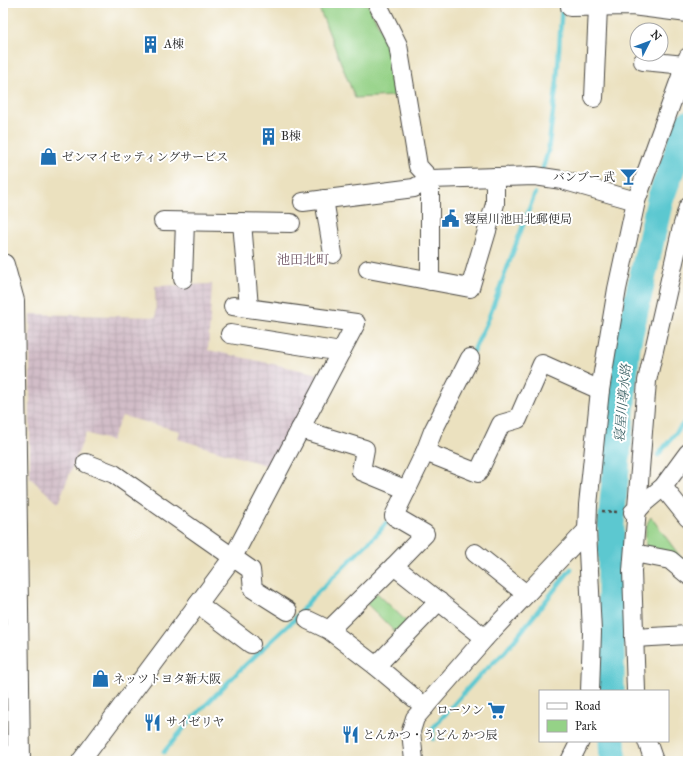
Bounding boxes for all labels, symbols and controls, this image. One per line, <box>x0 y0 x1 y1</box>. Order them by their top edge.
north arrow <box>629 22 669 62</box>
text: N <box>648 28 664 44</box>
building icon: A棟 <box>141 34 161 54</box>
place label: A棟 <box>163 37 184 51</box>
building icon: B棟 <box>258 126 278 146</box>
place label: B棟 <box>281 129 301 143</box>
shop icon: ゼンマイセッティングサービス <box>39 147 59 167</box>
place label: ゼンマイセッティングサービス <box>62 150 228 164</box>
bar icon: バンブー 武 <box>618 167 638 187</box>
place label: バンブー 武 <box>553 170 615 184</box>
public building icon: 寝屋川池田北郵便局 <box>441 209 461 229</box>
place label: 寝屋川池田北郵便局 <box>464 212 572 226</box>
district label: 池田北町 <box>277 252 329 268</box>
water label: 寝屋川導水路 <box>612 363 634 443</box>
shop icon: ネッツトヨタ新大阪 <box>90 669 110 689</box>
place label: ネッツトヨタ新大阪 <box>113 672 221 686</box>
legend <box>539 690 669 742</box>
text: Road <box>575 699 601 713</box>
supermarket icon: ローソン <box>487 700 507 720</box>
place label: ローソン <box>436 703 484 717</box>
restaurant icon: サイゼリヤ <box>143 712 163 732</box>
place label: サイゼリヤ <box>166 715 225 729</box>
text: Park <box>575 719 597 733</box>
restaurant icon: とんかつ・うどん かつ辰 <box>340 725 360 745</box>
place label: とんかつ・うどん かつ辰 <box>363 728 498 742</box>

